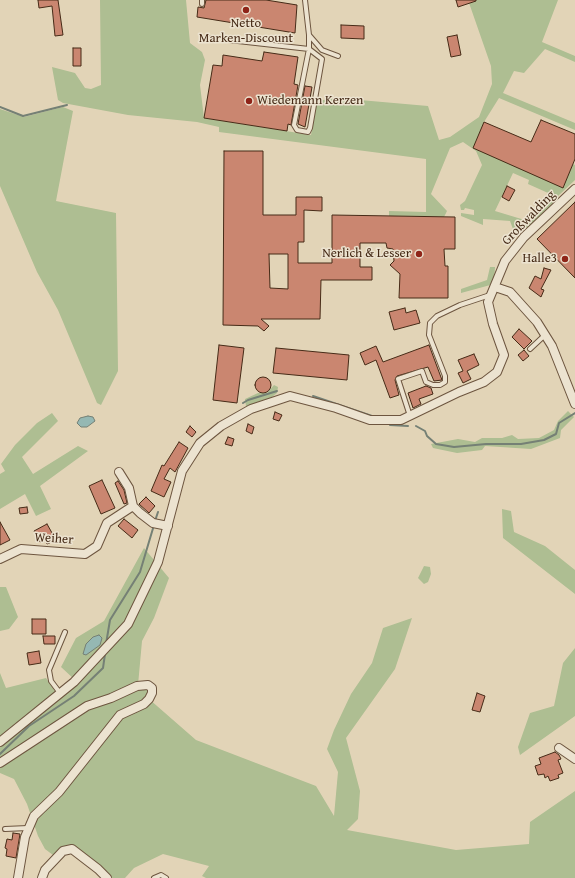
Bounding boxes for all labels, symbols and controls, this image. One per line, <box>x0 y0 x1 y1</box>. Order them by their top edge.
marker: Netto Marken-Discount <box>241 5 251 15</box>
place label: Netto Marken-Discount <box>199 16 293 47</box>
place label: Wiedemann Kerzen <box>257 93 363 109</box>
marker: Wiedemann Kerzen <box>244 96 254 106</box>
street label: Großwalding <box>499 187 559 249</box>
place label: Nerlich & Lesser <box>322 246 411 262</box>
marker: Nerlich & Lesser <box>414 249 424 259</box>
place label: Halle3 <box>523 251 557 267</box>
marker: Halle3 <box>560 254 570 264</box>
street label: Weiher <box>34 530 74 548</box>

